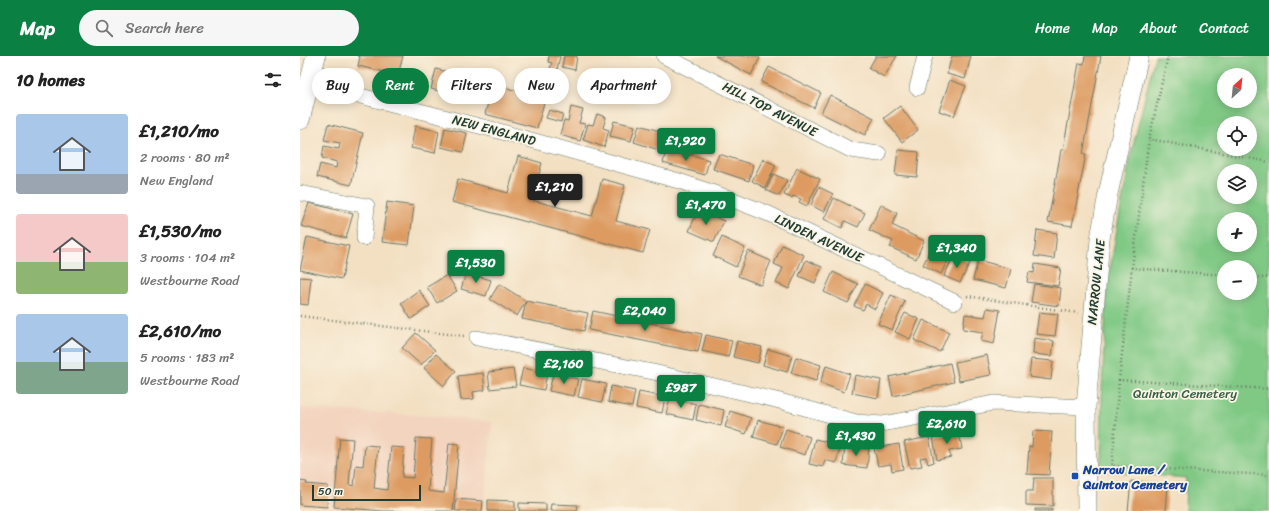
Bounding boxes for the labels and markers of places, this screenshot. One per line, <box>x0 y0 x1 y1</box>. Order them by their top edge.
pin: £1,920 <box>653 128 719 162</box>
pin: £1,210 <box>522 174 588 208</box>
pin: £1,470 <box>673 192 739 226</box>
pin: £1,340 <box>924 235 990 269</box>
pin: £1,530 <box>443 250 509 284</box>
pin: £2,040 <box>612 298 678 332</box>
pin: £2,160 <box>531 351 597 385</box>
pin: £987 <box>657 375 705 409</box>
pin: £2,610 <box>914 411 980 445</box>
pin: £1,430 <box>823 423 889 457</box>
place label: Narrow Lane / Quinton Cemetery <box>1082 458 1188 496</box>
marker: Narrow Lane / Quinton Cemetery <box>1070 471 1080 481</box>

